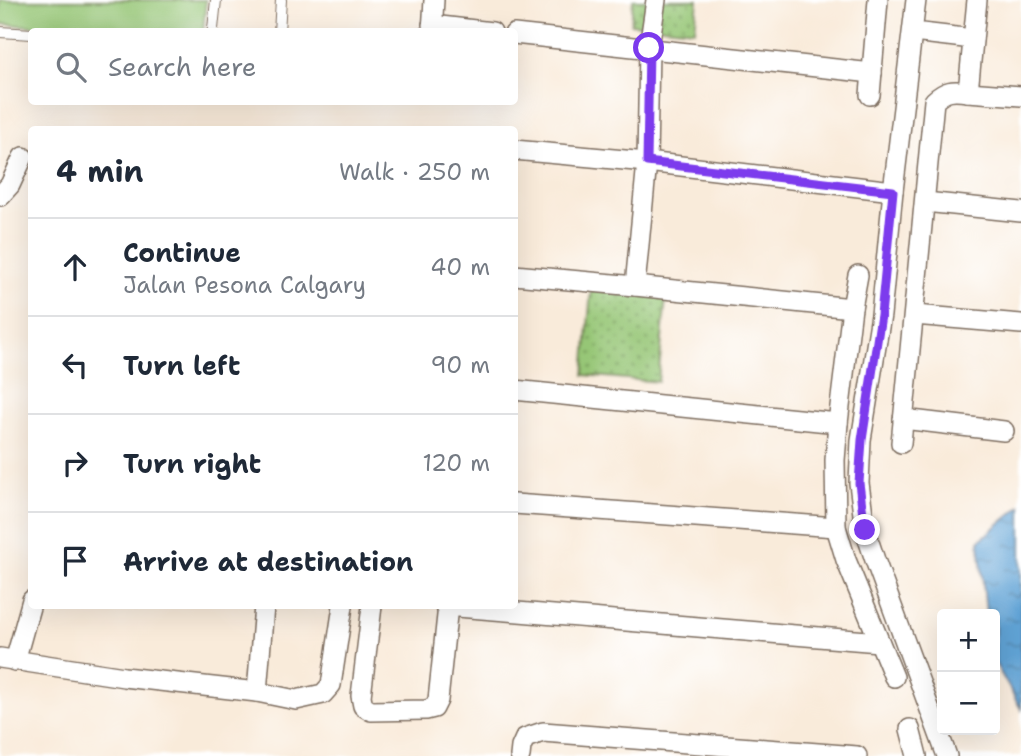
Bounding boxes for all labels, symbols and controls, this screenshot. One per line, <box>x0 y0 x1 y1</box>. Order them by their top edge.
search box <box>28 28 518 105</box>
route start <box>633 32 664 63</box>
icon: search <box>52 48 90 86</box>
text: Search here <box>108 49 257 84</box>
text: 4 min <box>56 151 143 192</box>
text: Walk · 250 m <box>339 157 490 187</box>
text: Continue <box>123 235 241 270</box>
icon: ahead <box>56 248 94 286</box>
text: 40 m <box>430 252 490 282</box>
text: Jalan Pesona Calgary <box>123 270 366 300</box>
icon: left <box>56 346 94 384</box>
text: Turn left <box>123 348 240 383</box>
text: 90 m <box>430 350 490 380</box>
icon: right <box>56 444 94 482</box>
text: Turn right <box>123 446 261 481</box>
text: 120 m <box>422 448 490 478</box>
route end <box>849 514 880 545</box>
icon: arrive <box>56 542 94 580</box>
text: Arrive at destination <box>123 544 413 579</box>
map controls <box>937 609 1000 735</box>
button: + <box>937 609 1000 672</box>
button: − <box>937 672 1000 735</box>

